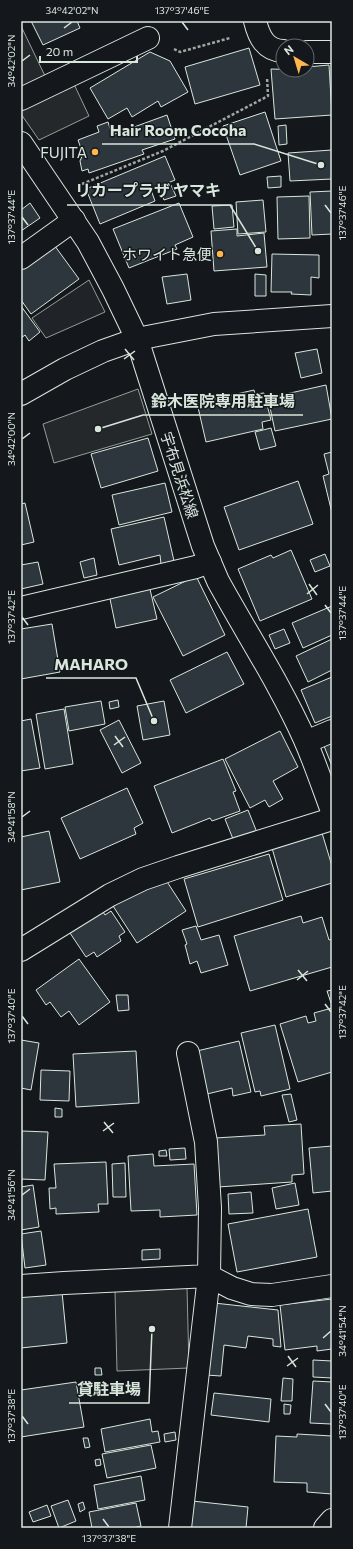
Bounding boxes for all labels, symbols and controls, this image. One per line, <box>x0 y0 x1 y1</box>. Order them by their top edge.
text: 34°42'02"N <box>45 4 99 16</box>
text: 137°37'46"E <box>155 4 209 16</box>
text: 34°42'02"N <box>5 34 17 88</box>
scale bar <box>40 38 137 64</box>
north arrow <box>275 38 315 78</box>
text: N <box>281 42 296 57</box>
text: 20 m <box>46 44 73 58</box>
callout: Hair Room Cocoha <box>102 116 254 144</box>
text: Hair Room Cocoha <box>110 120 246 139</box>
place label: FUJITA <box>40 143 87 161</box>
marker: FUJITA <box>90 147 100 157</box>
callout: リカープラザ ヤマキ <box>67 177 230 205</box>
text: リカープラザ ヤマキ <box>75 180 221 199</box>
text: 137°37'46"E <box>336 186 348 240</box>
text: 137°37'44"E <box>5 190 17 244</box>
place label: ホワイト急便 <box>122 245 212 263</box>
marker: ホワイト急便 <box>215 249 225 259</box>
callout: 鈴木医院専用駐車場 <box>143 387 303 415</box>
text: 鈴木医院専用駐車場 <box>151 391 295 410</box>
text: 34°42'00"N <box>5 412 17 466</box>
street label: 宇布見浜松線 <box>158 429 202 521</box>
text: 137°37'44"E <box>336 586 348 640</box>
text: 137°37'42"E <box>5 590 17 644</box>
callout: MAHARO <box>46 650 136 678</box>
text: MAHARO <box>54 654 128 673</box>
text: 34°41'58"N <box>5 791 17 843</box>
text: 137°37'42"E <box>336 985 348 1039</box>
text: 137°37'40"E <box>5 988 17 1044</box>
text: 34°41'56"N <box>5 1169 17 1221</box>
text: 34°41'54"N <box>336 1305 348 1357</box>
callout: 貸駐車場 <box>69 1375 149 1403</box>
text: 貸駐車場 <box>77 1379 141 1398</box>
text: 137°37'40"E <box>336 1384 348 1440</box>
text: 137°37'38"E <box>5 1389 17 1443</box>
text: 137°37'38"E <box>82 1532 136 1544</box>

